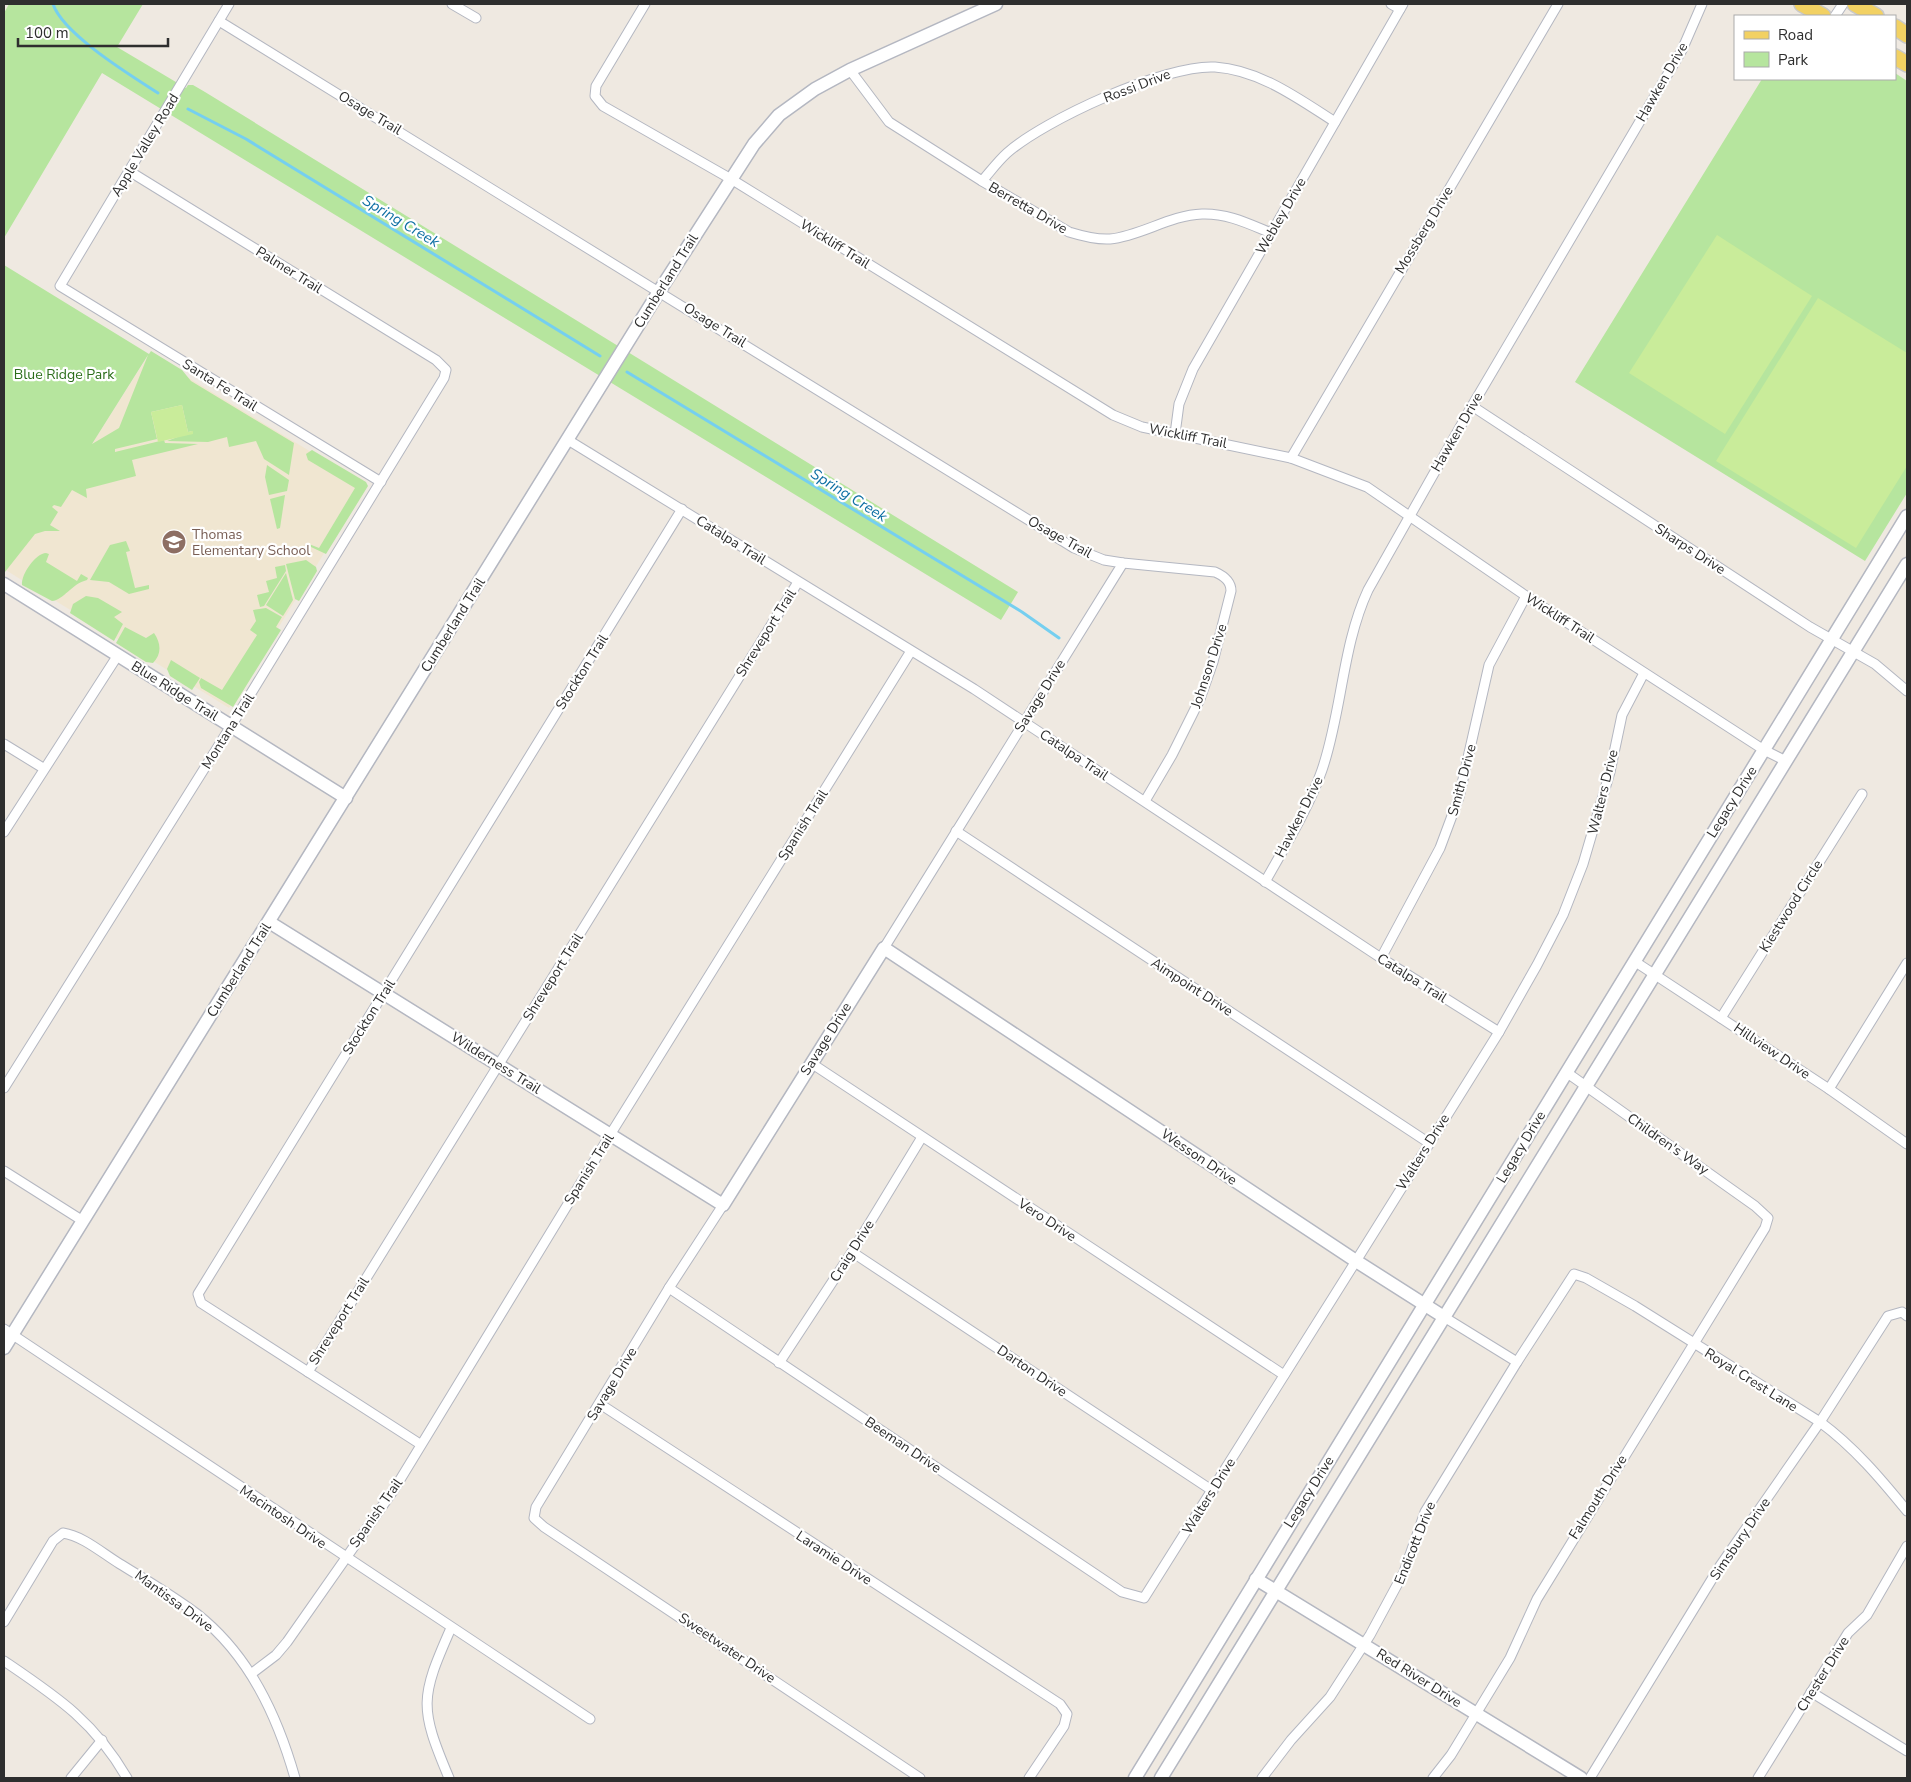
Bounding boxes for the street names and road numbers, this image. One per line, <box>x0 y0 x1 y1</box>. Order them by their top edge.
street label: Hawken Drive <box>1632 39 1692 125</box>
street label: Rossi Drive <box>1101 64 1173 108</box>
street label: Osage Trail <box>335 87 406 140</box>
street label: Apple Valley Road <box>107 90 183 200</box>
street label: Webley Drive <box>1251 174 1311 258</box>
street label: Berretta Drive <box>985 178 1071 238</box>
street label: Mossberg Drive <box>1390 183 1458 277</box>
street label: Wickliff Trail <box>796 215 874 274</box>
street label: Cumberland Trail <box>629 229 703 332</box>
street label: Palmer Trail <box>252 242 327 298</box>
street label: Osage Trail <box>680 298 751 352</box>
street label: Santa Fe Trail <box>179 354 262 416</box>
street label: Hawken Drive <box>1427 389 1487 475</box>
street label: Wickliff Trail <box>1147 419 1230 453</box>
street label: Catalpa Trail <box>692 511 770 570</box>
street label: Osage Trail <box>1024 511 1097 563</box>
street label: Sharps Drive <box>1651 519 1729 579</box>
street label: Cumberland Trail <box>416 573 490 676</box>
street label: Shreveport Trail <box>731 585 801 681</box>
street label: Wickliff Trail <box>1522 588 1599 648</box>
street label: Johnson Drive <box>1186 621 1232 711</box>
street label: Stockton Trail <box>551 630 613 713</box>
street label: Savage Drive <box>1010 656 1070 736</box>
street label: Blue Ridge Trail <box>128 657 223 726</box>
street label: Montana Trail <box>197 689 259 773</box>
street label: Catalpa Trail <box>1036 725 1113 786</box>
street label: Smith Drive <box>1443 742 1481 818</box>
street label: Walters Drive <box>1583 748 1623 836</box>
street label: Legacy Drive <box>1702 763 1762 841</box>
street label: Hawken Drive <box>1270 773 1328 861</box>
street label: Spanish Trail <box>774 785 833 864</box>
street label: Kiestwood Circle <box>1755 856 1827 956</box>
street label: Cumberland Trail <box>202 918 276 1021</box>
street label: Shreveport Trail <box>518 929 588 1025</box>
street label: Catalpa Trail <box>1373 949 1451 1008</box>
street label: Aimpoint Drive <box>1147 953 1237 1021</box>
street label: Stockton Trail <box>338 975 400 1058</box>
street label: Savage Drive <box>796 999 856 1079</box>
street label: Hillview Drive <box>1730 1018 1814 1084</box>
street label: Wilderness Trail <box>447 1028 545 1099</box>
street label: Legacy Drive <box>1492 1107 1550 1187</box>
street label: Children's Way <box>1623 1109 1713 1180</box>
street label: Walters Drive <box>1392 1110 1454 1194</box>
street label: Wesson Drive <box>1157 1125 1241 1189</box>
street label: Spanish Trail <box>560 1129 619 1208</box>
street label: Vero Drive <box>1013 1194 1080 1246</box>
street label: Craig Drive <box>825 1216 879 1286</box>
street label: Shreveport Trail <box>304 1273 374 1369</box>
street label: Darton Drive <box>993 1341 1071 1401</box>
street label: Savage Drive <box>583 1344 641 1424</box>
street label: Royal Crest Lane <box>1701 1344 1801 1416</box>
street label: Beeman Drive <box>861 1412 945 1478</box>
street label: Falmouth Drive <box>1564 1451 1632 1543</box>
street label: Legacy Drive <box>1279 1453 1339 1531</box>
street label: Walters Drive <box>1178 1454 1240 1538</box>
street label: Spanish Trail <box>345 1474 407 1552</box>
street label: Macintosh Drive <box>236 1481 330 1553</box>
street label: Simsbury Drive <box>1705 1494 1775 1584</box>
street label: Endicott Drive <box>1390 1499 1440 1587</box>
street label: Laramie Drive <box>792 1526 876 1590</box>
street label: Mantissa Drive <box>131 1566 217 1636</box>
street label: Sweetwater Drive <box>675 1608 779 1688</box>
street label: Chester Drive <box>1792 1633 1854 1715</box>
street label: Red River Drive <box>1373 1644 1465 1712</box>

